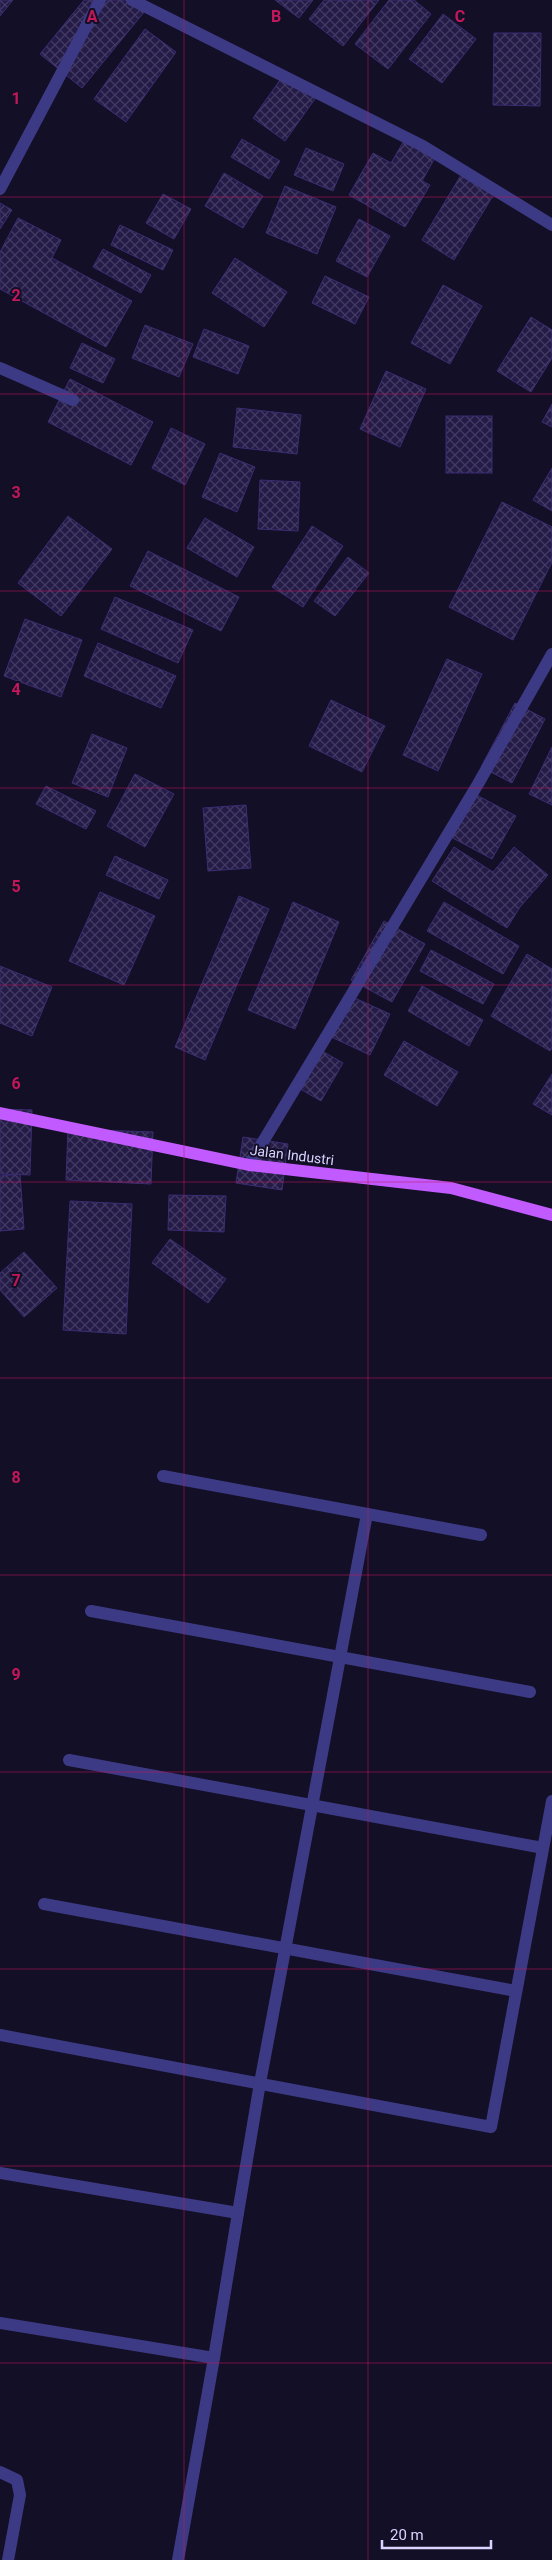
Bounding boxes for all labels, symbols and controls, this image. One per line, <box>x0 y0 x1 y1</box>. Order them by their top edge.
text: A <box>87 7 98 26</box>
text: B <box>271 7 281 26</box>
text: C <box>455 7 465 26</box>
text: 1 <box>11 89 21 108</box>
text: 2 <box>11 286 21 305</box>
text: 3 <box>11 483 21 502</box>
text: 4 <box>11 680 21 699</box>
text: 5 <box>11 877 21 896</box>
text: 6 <box>11 1074 21 1093</box>
street label: Jalan Industri <box>249 1142 335 1168</box>
text: 7 <box>11 1271 21 1290</box>
text: 8 <box>11 1468 21 1487</box>
text: 9 <box>11 1665 21 1684</box>
scale bar <box>382 2518 491 2550</box>
text: 20 m <box>390 2526 424 2544</box>

